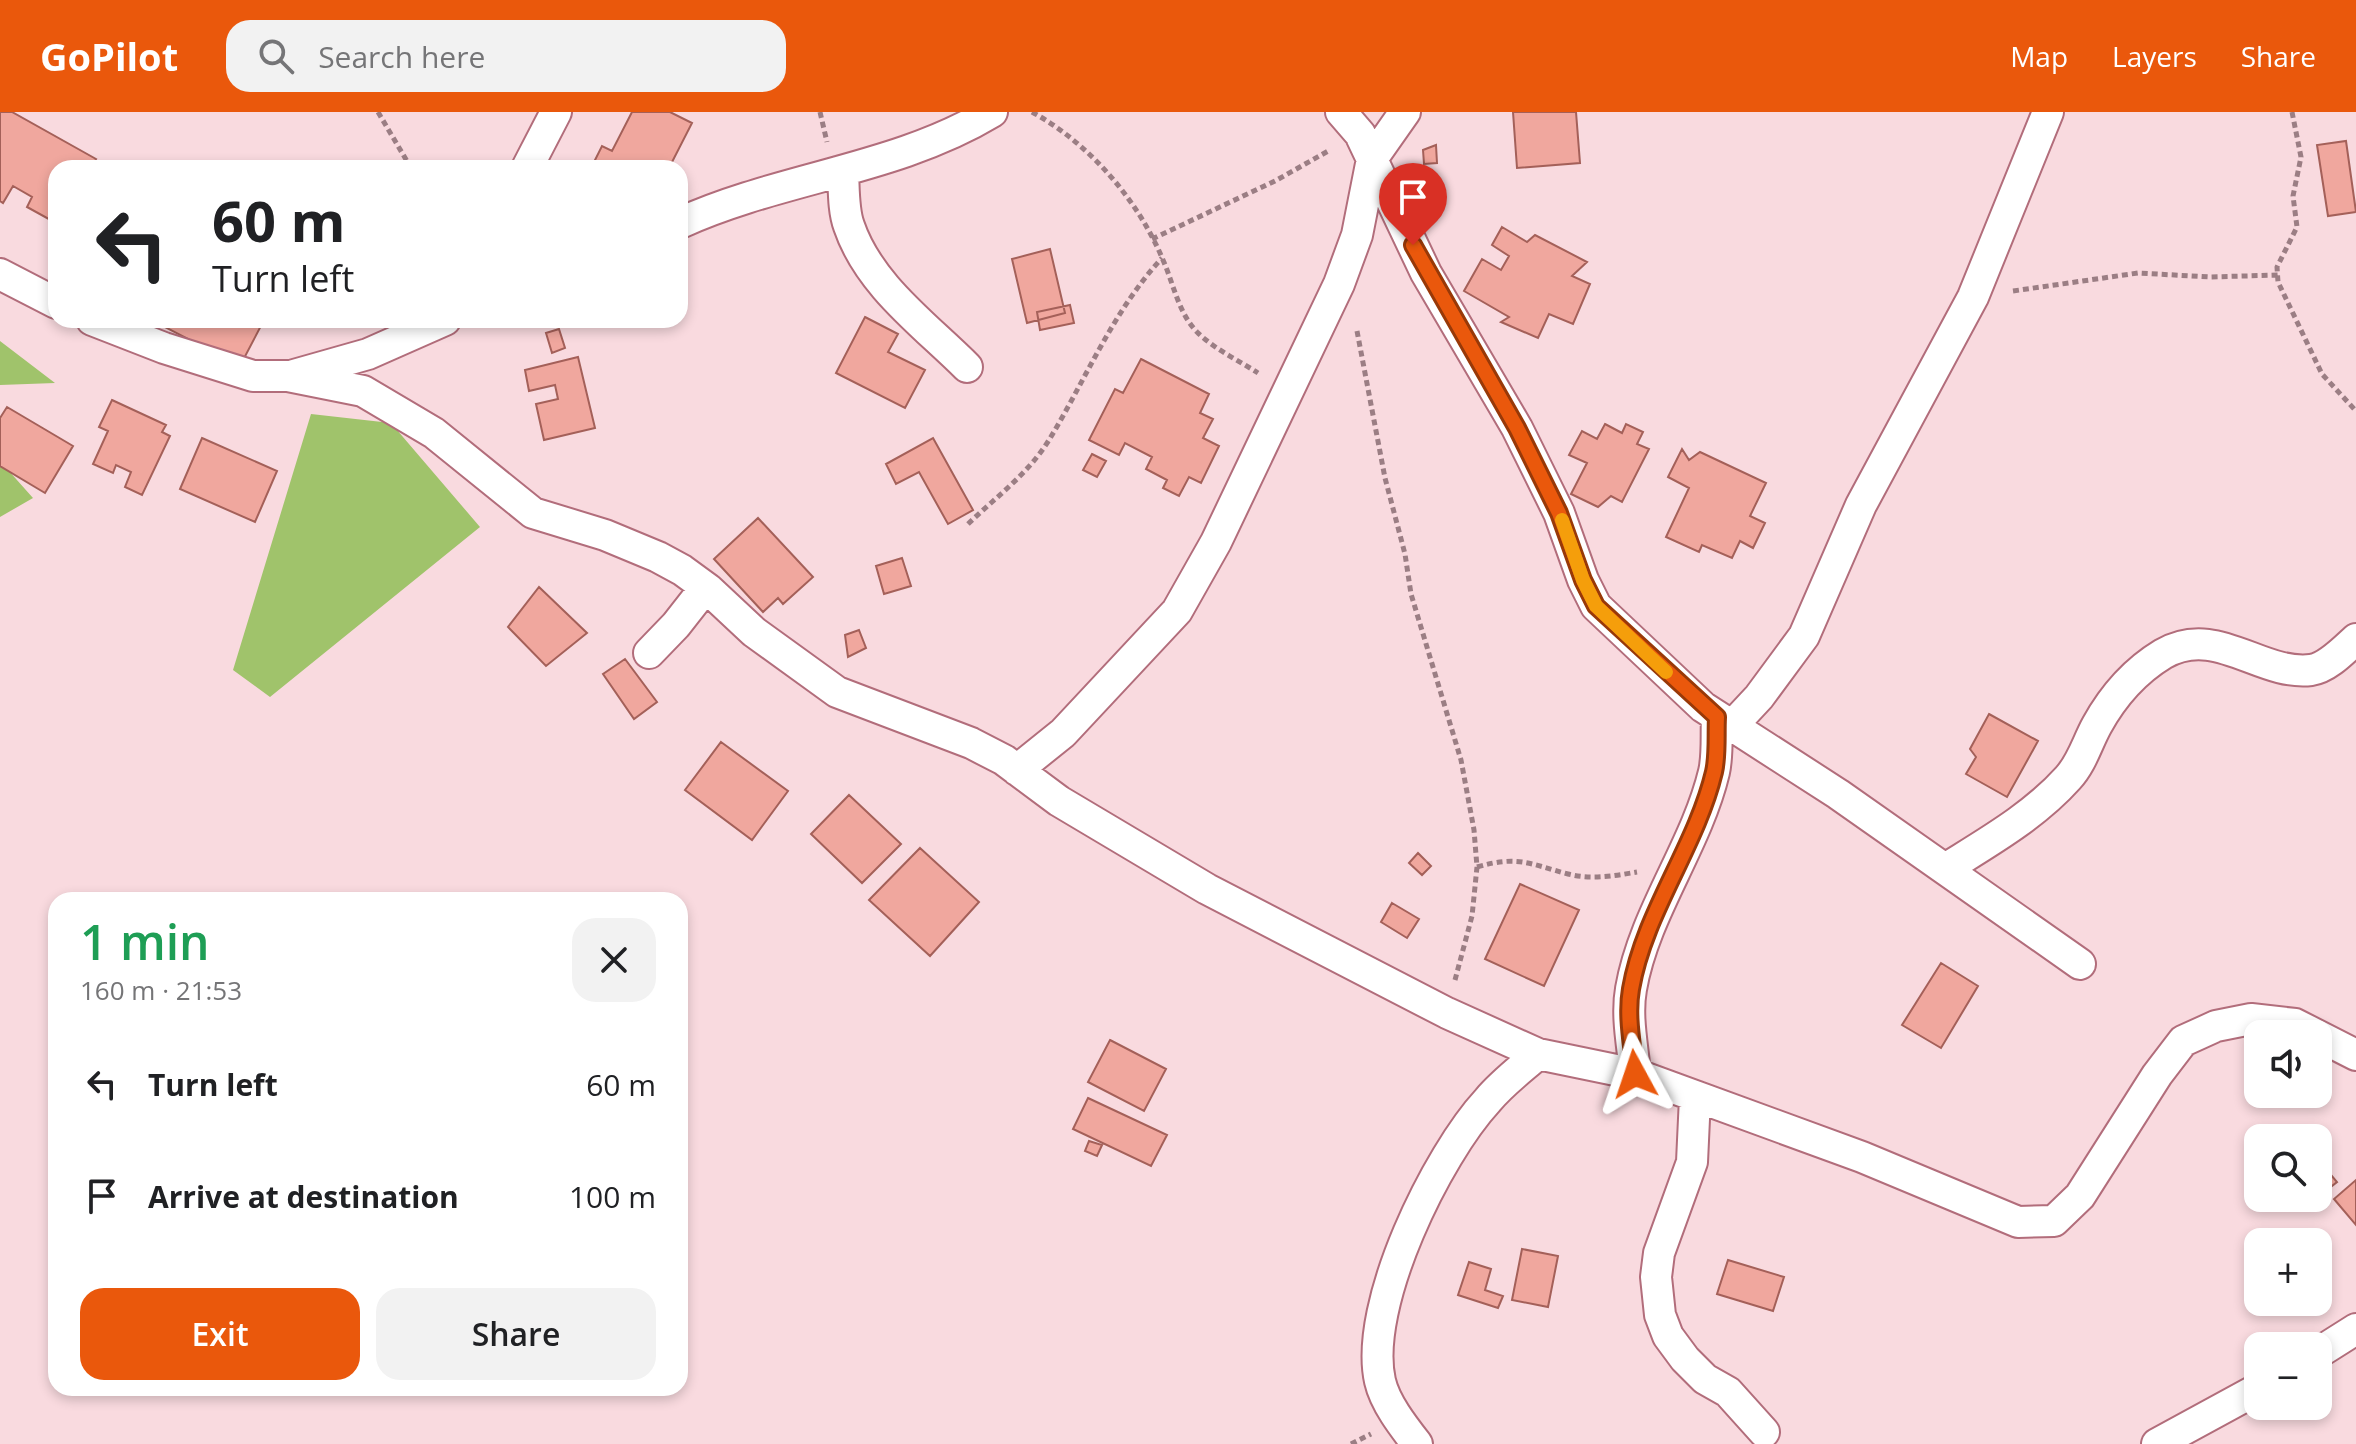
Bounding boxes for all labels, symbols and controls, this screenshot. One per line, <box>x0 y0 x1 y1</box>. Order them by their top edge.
search box <box>226 20 786 92</box>
text: GoPilot <box>40 30 178 82</box>
icon: search <box>254 34 298 78</box>
text: Search here <box>318 36 485 77</box>
text: Map <box>2010 37 2068 75</box>
text: Layers <box>2112 37 2197 75</box>
text: Share <box>2241 37 2316 75</box>
pin <box>1379 163 1447 245</box>
icon: arrive <box>1391 175 1435 219</box>
text: 60 m <box>212 182 346 258</box>
icon: left <box>80 192 184 296</box>
text: Turn left <box>212 254 354 303</box>
text: 1 min <box>80 909 210 974</box>
button: close <box>572 918 656 1002</box>
text: 160 m · 21:53 <box>80 972 242 1008</box>
map controls <box>2244 1020 2332 1420</box>
button: sound <box>2244 1020 2332 1108</box>
position arrow <box>1593 1032 1677 1116</box>
icon: left <box>80 1062 124 1106</box>
text: Turn left <box>148 1064 278 1105</box>
text: 60 m <box>586 1064 656 1105</box>
button: search <box>2244 1124 2332 1212</box>
icon: arrive <box>80 1174 124 1218</box>
text: Arrive at destination <box>148 1176 459 1217</box>
text: 100 m <box>569 1176 656 1217</box>
button: + <box>2244 1228 2332 1316</box>
button: Exit <box>80 1288 360 1380</box>
button: Share <box>376 1288 656 1380</box>
button: − <box>2244 1332 2332 1420</box>

